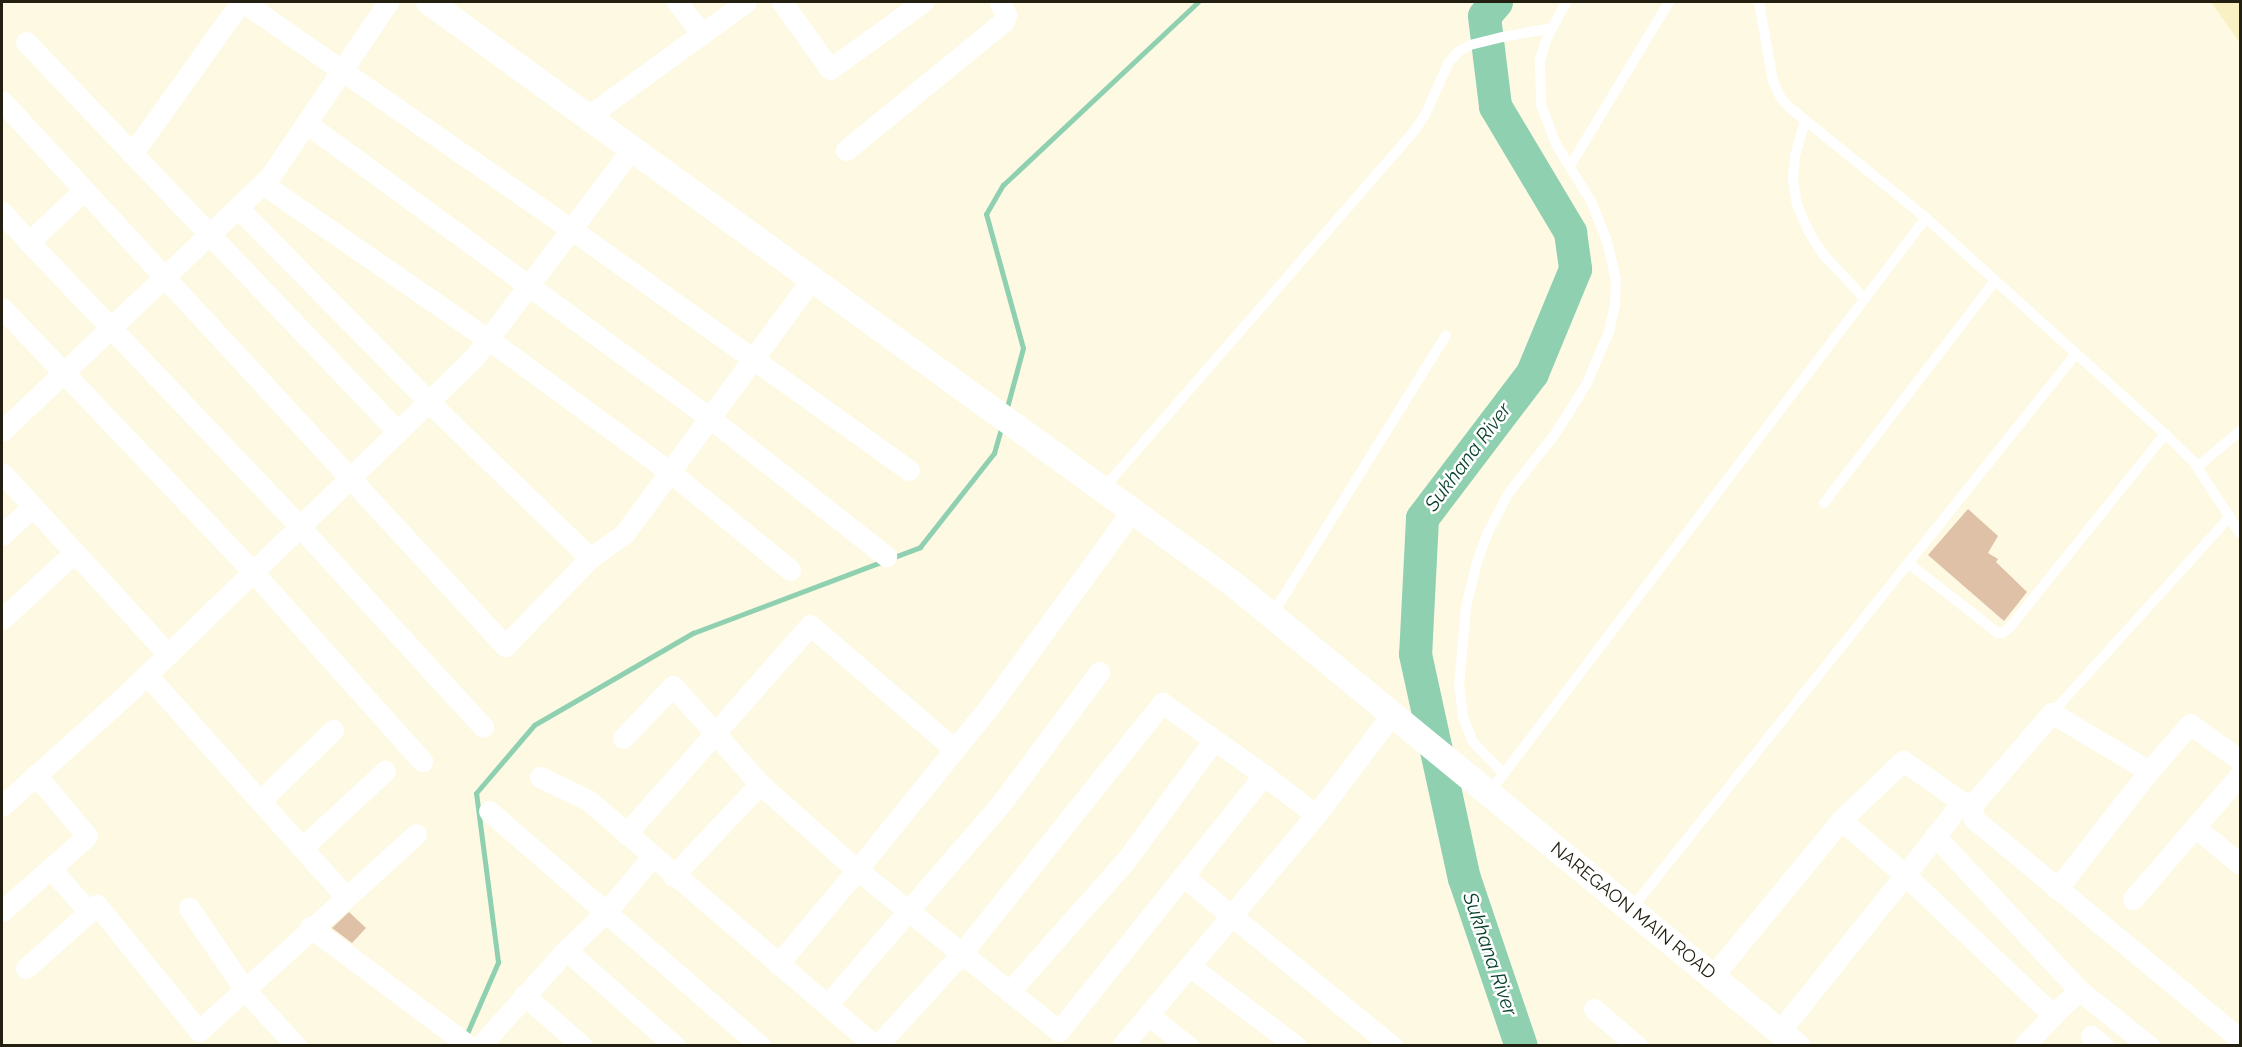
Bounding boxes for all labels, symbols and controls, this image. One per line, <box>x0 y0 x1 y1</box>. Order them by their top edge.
water label: Sukhana River <box>1420 398 1516 516</box>
street label: NAREGAON MAIN ROAD <box>1546 838 1720 984</box>
water label: Sukhana River <box>1458 889 1522 1019</box>

